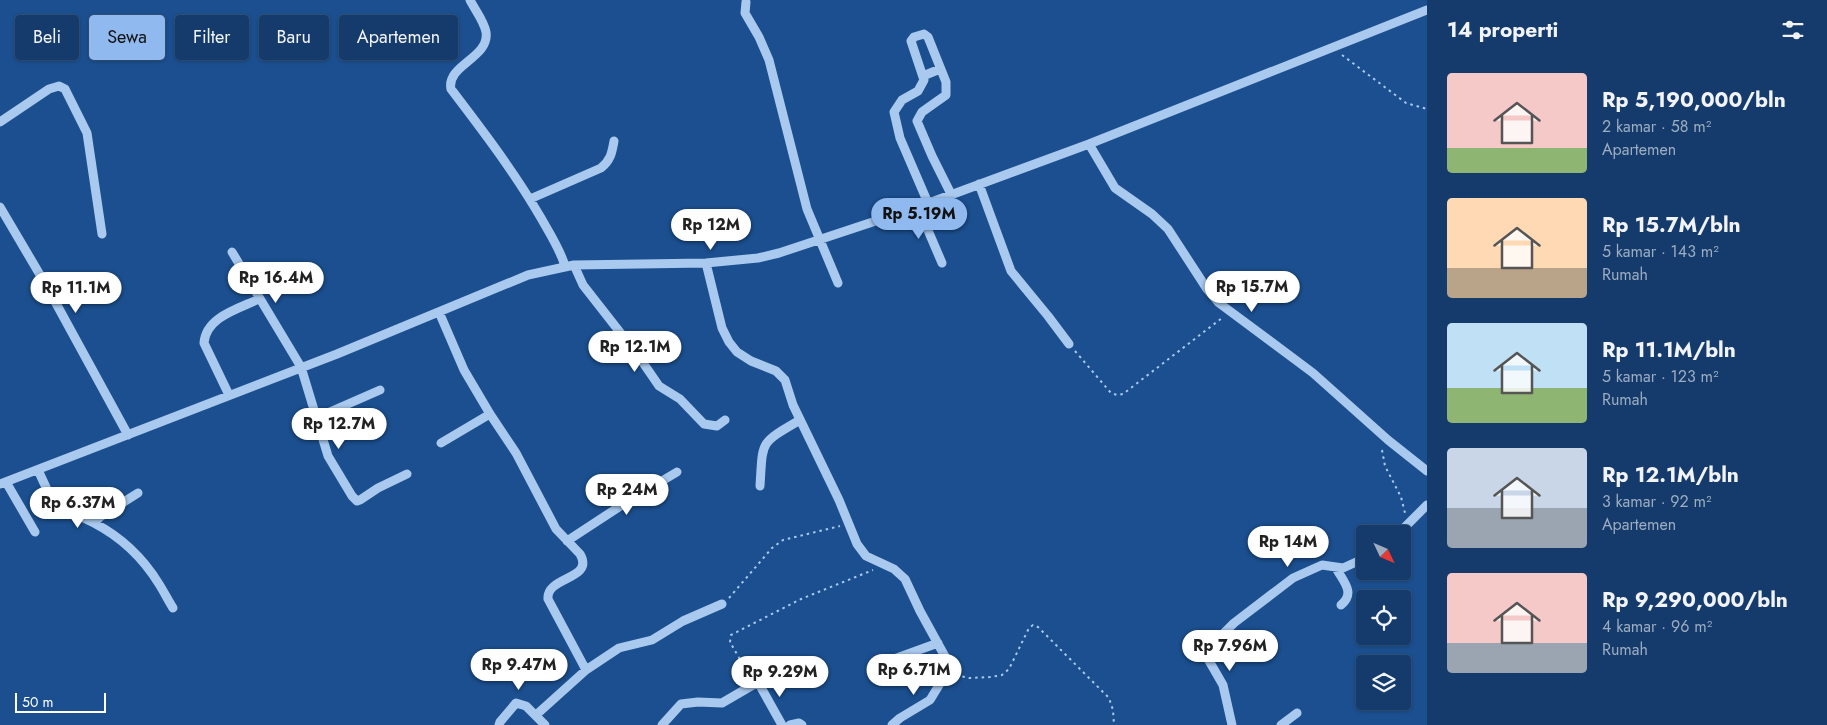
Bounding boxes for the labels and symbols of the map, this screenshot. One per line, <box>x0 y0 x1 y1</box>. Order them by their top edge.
pin: Rp 5.19M <box>867 198 971 240</box>
pin: Rp 12M <box>670 208 752 251</box>
pin: Rp 16.4M <box>224 262 328 304</box>
pin: Rp 15.7M <box>1200 270 1304 313</box>
pin: Rp 11.1M <box>24 272 128 314</box>
pin: Rp 12.1M <box>583 330 687 373</box>
pin: Rp 12.7M <box>287 408 391 450</box>
pin: Rp 24M <box>586 474 668 516</box>
pin: Rp 6.37M <box>26 486 130 529</box>
north arrow <box>1356 525 1411 580</box>
pin: Rp 14M <box>1247 526 1329 568</box>
pin: Rp 7.96M <box>1178 630 1282 672</box>
pin: Rp 9.47M <box>467 648 571 691</box>
pin: Rp 6.71M <box>862 654 966 696</box>
pin: Rp 9.29M <box>728 656 832 698</box>
scale bar <box>15 690 106 713</box>

